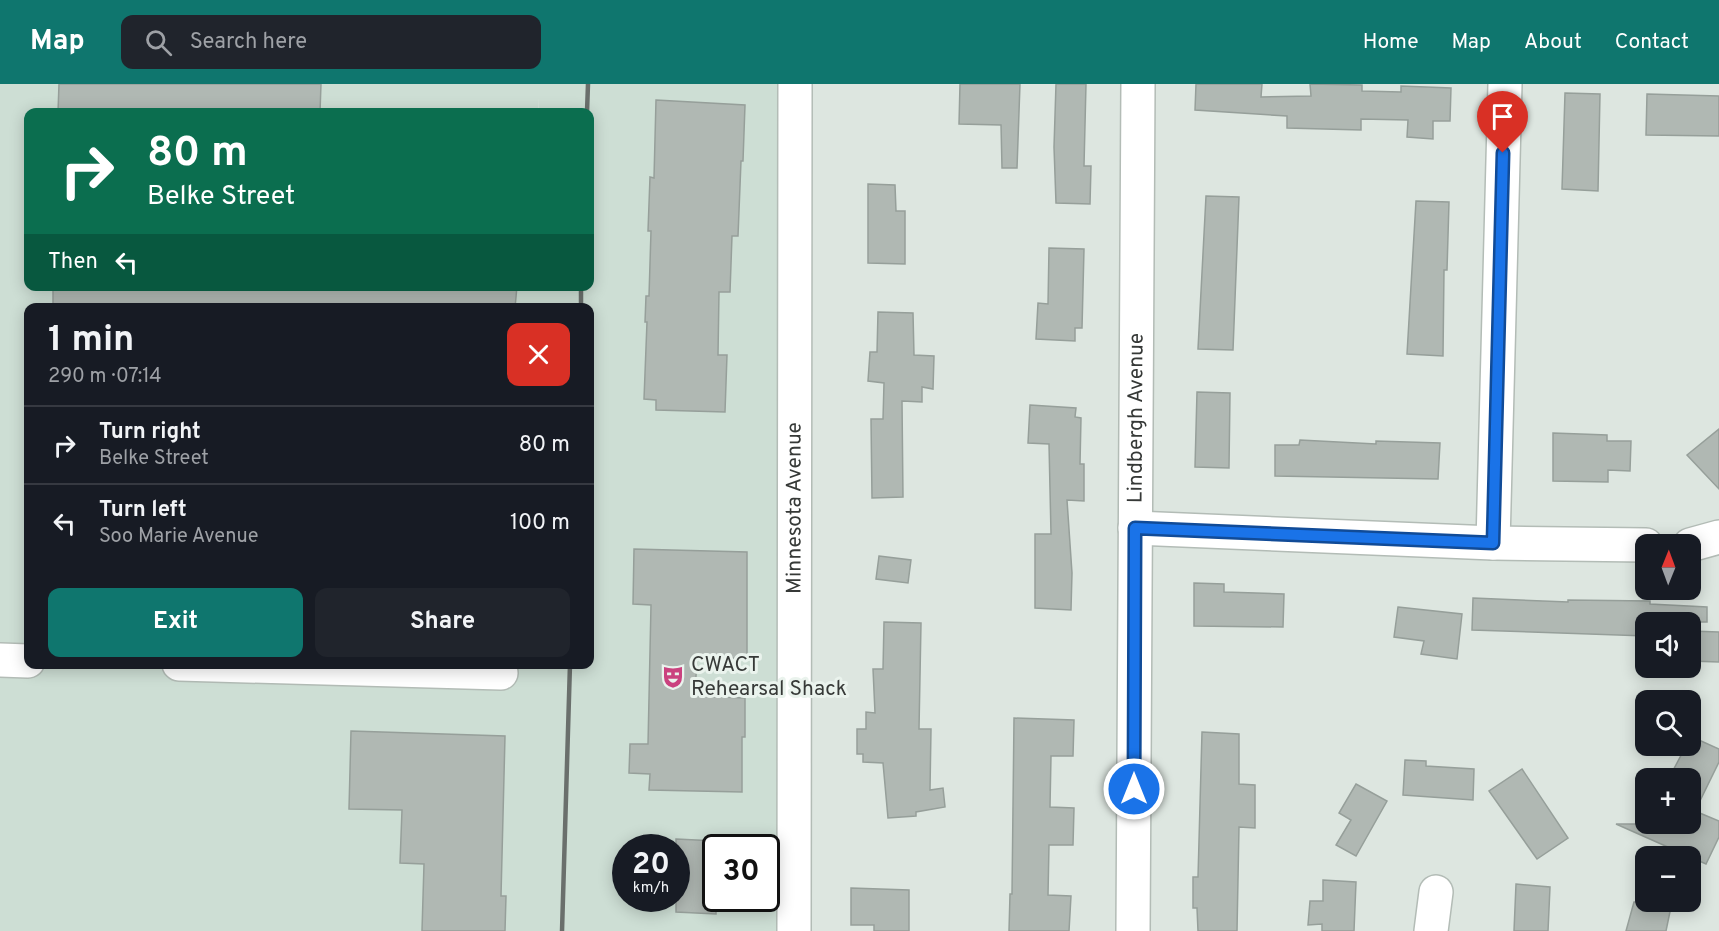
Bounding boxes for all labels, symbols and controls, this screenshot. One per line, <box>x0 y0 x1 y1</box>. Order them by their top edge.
search box <box>121 15 541 69</box>
text: Map <box>30 24 85 60</box>
icon: search <box>142 26 175 59</box>
text: Search here <box>190 29 307 56</box>
text: Home <box>1363 29 1419 56</box>
text: Map <box>1452 29 1491 56</box>
text: About <box>1524 29 1582 56</box>
text: Contact <box>1615 29 1689 56</box>
pin <box>1477 91 1528 153</box>
icon: arrive <box>1486 100 1519 133</box>
text: 80 m <box>147 128 248 181</box>
icon: right <box>48 132 126 210</box>
text: Belke Street <box>147 180 295 214</box>
icon: left <box>110 246 143 279</box>
text: Then <box>48 249 98 276</box>
text: 1 min <box>48 318 134 364</box>
button: close <box>507 323 570 386</box>
street label: Lindbergh Avenue <box>1122 333 1150 503</box>
text: 290 m · 07:14 <box>48 364 162 390</box>
text: Turn right <box>99 419 201 446</box>
street label: Minnesota Avenue <box>781 422 808 594</box>
icon: right <box>48 429 81 462</box>
text: 80 m <box>519 432 570 459</box>
text: Belke Street <box>99 446 209 472</box>
text: Turn left <box>99 497 187 524</box>
icon: left <box>48 507 81 540</box>
text: 100 m <box>510 510 570 537</box>
text: Soo Marie Avenue <box>99 524 259 550</box>
north arrow <box>1635 534 1701 600</box>
map controls <box>1635 534 1701 912</box>
button: Exit <box>48 588 303 657</box>
button: Share <box>315 588 570 657</box>
button: sound <box>1635 612 1701 678</box>
place label: CWACT Rehearsal Shack <box>691 652 847 703</box>
theatre icon: CWACT Rehearsal Shack <box>660 664 686 690</box>
button: search <box>1635 690 1701 756</box>
position arrow <box>1102 757 1166 821</box>
button: + <box>1635 768 1701 834</box>
speed limit sign: 30 <box>702 834 780 912</box>
button: − <box>1635 846 1701 912</box>
text: 20 <box>632 847 670 884</box>
text: km/h <box>633 879 669 898</box>

